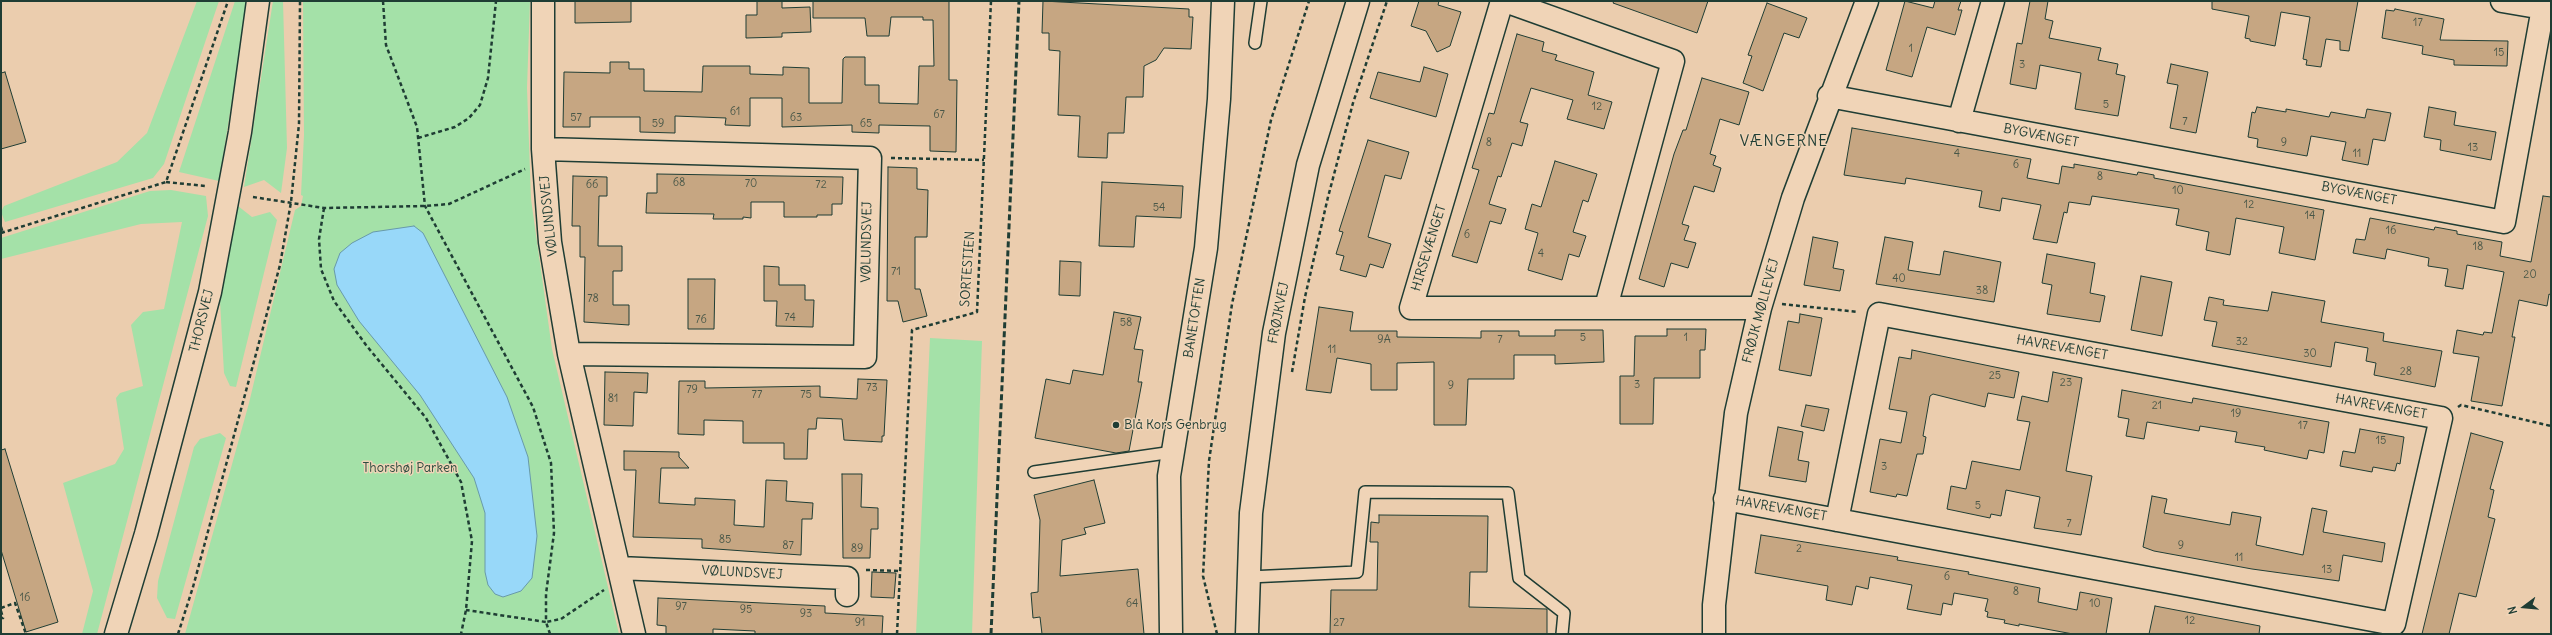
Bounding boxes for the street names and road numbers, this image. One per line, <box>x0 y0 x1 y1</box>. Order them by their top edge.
street label: BYGVÆNGET <box>2002 121 2080 151</box>
street label: VØLUNDSVEJ <box>537 175 561 257</box>
street label: BYGVÆNGET <box>2320 179 2398 209</box>
street label: VØLUNDSVEJ <box>858 201 876 283</box>
street label: HIRSEVÆNGET <box>1408 203 1450 293</box>
street label: SORTESTIEN <box>958 231 978 307</box>
street label: FRØJK MØLLEVEJ <box>1740 257 1782 365</box>
street label: BANETOFTEN <box>1181 277 1209 359</box>
street label: FRØJKVEJ <box>1265 281 1293 345</box>
street label: THORSVEJ <box>187 288 217 354</box>
street label: HAVREVÆNGET <box>2015 332 2109 364</box>
street label: HAVREVÆNGET <box>2334 391 2428 423</box>
street label: HAVREVÆNGET <box>1734 493 1828 525</box>
street label: VØLUNDSVEJ <box>701 563 783 583</box>

